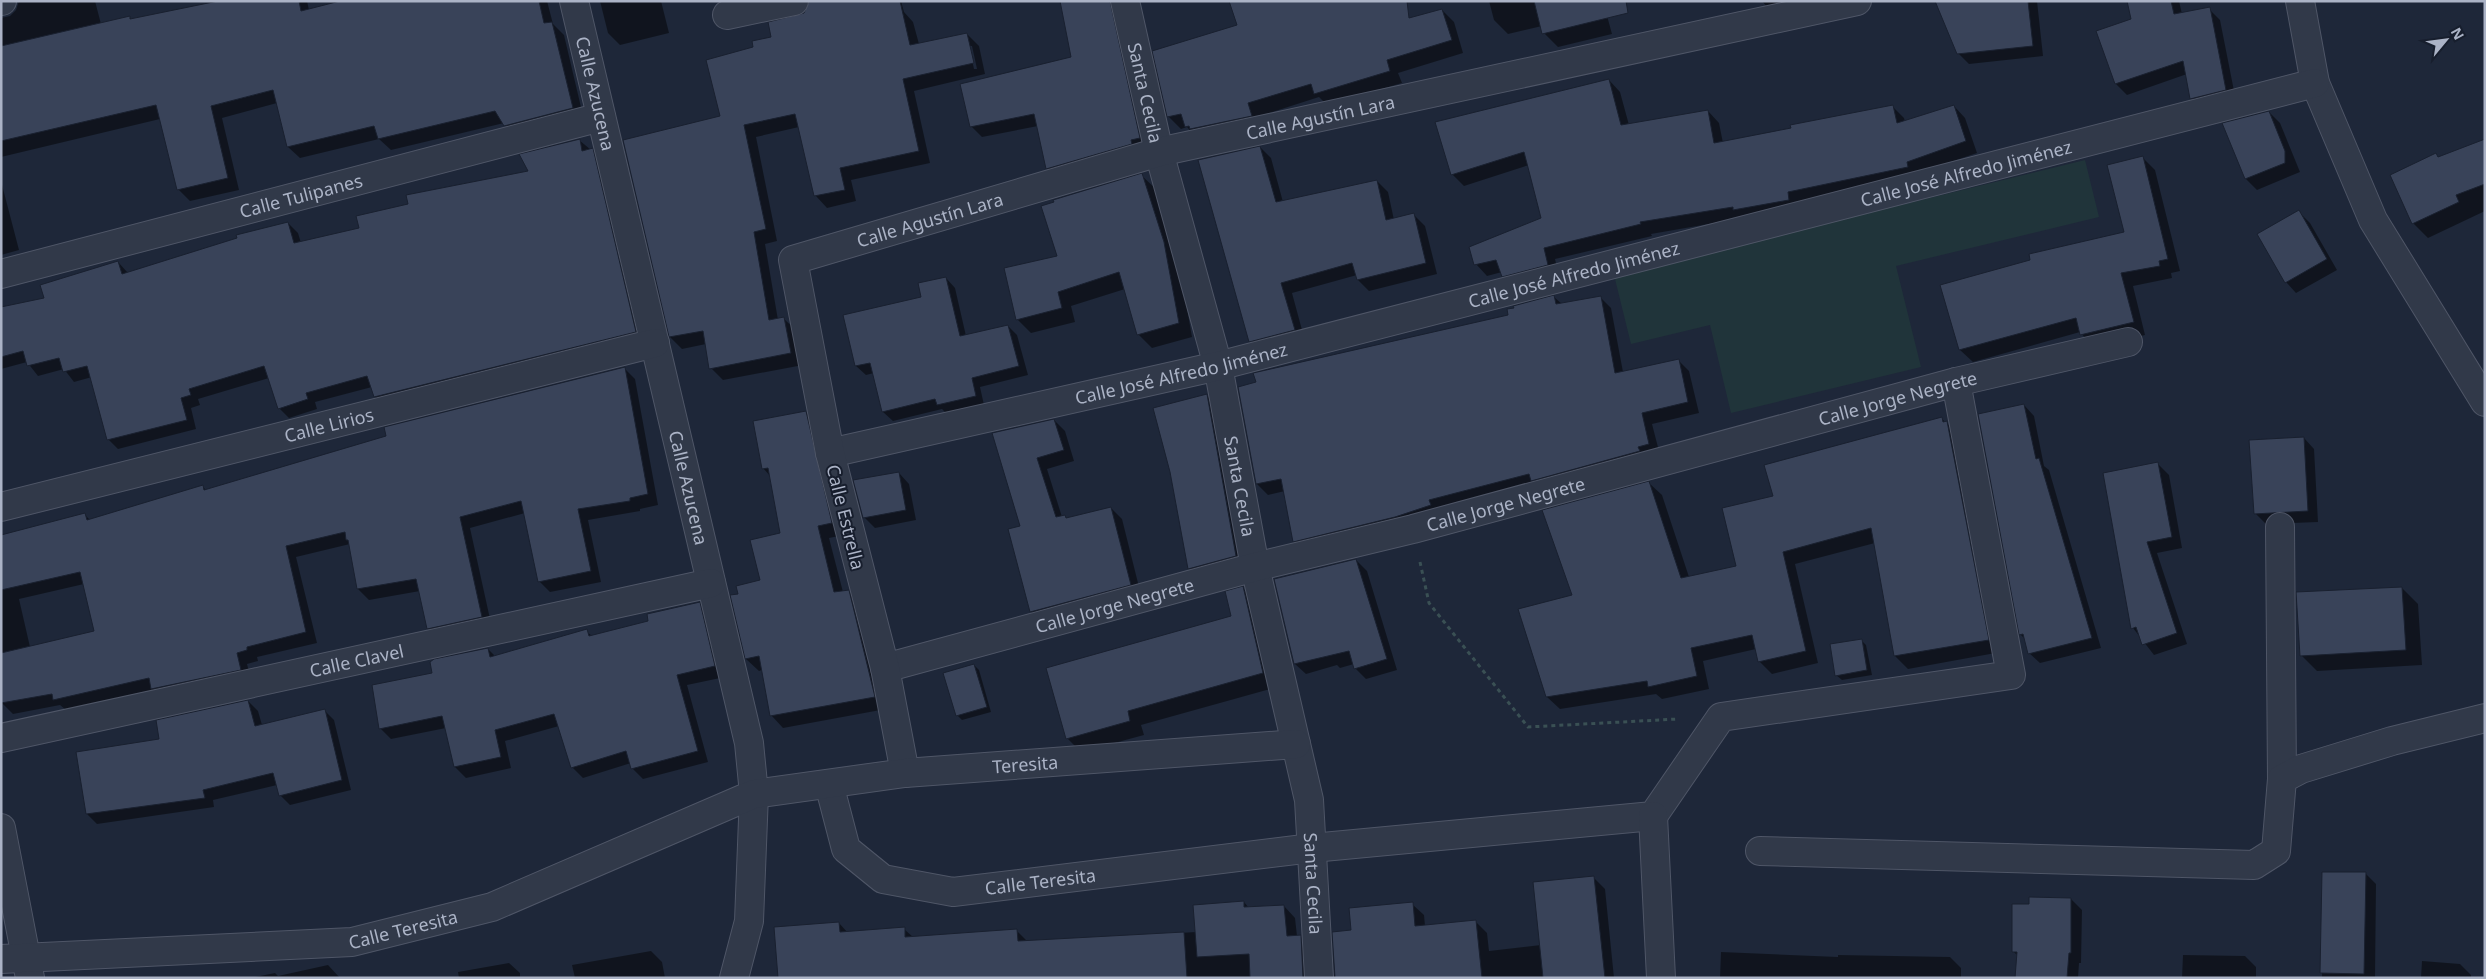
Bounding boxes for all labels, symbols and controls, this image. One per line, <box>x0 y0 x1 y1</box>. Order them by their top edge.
north arrow <box>2421 15 2471 65</box>
text: N <box>2447 24 2469 43</box>
street label: Calle Azucena <box>571 34 621 153</box>
street label: Santa Cecila <box>1123 40 1169 145</box>
street label: Calle Agustín Lara <box>1244 89 1397 145</box>
street label: Calle José Alfredo Jiménez <box>1858 134 2074 212</box>
street label: Calle Tulipanes <box>237 168 365 223</box>
street label: Calle Agustín Lara <box>854 187 1006 253</box>
street label: Calle José Alfredo Jiménez <box>1465 235 1682 313</box>
street label: Calle José Alfredo Jiménez <box>1073 337 1290 410</box>
street label: Calle Jorge Negrete <box>1815 366 1979 431</box>
street label: Calle Lirios <box>282 402 376 448</box>
street label: Calle Azucena <box>664 428 714 547</box>
street label: Santa Cecila <box>1219 434 1261 539</box>
street label: Calle Estrella <box>821 462 871 572</box>
street label: Calle Jorge Negrete <box>1424 471 1588 537</box>
street label: Calle Jorge Negrete <box>1033 572 1197 638</box>
street label: Calle Clavel <box>307 638 406 682</box>
street label: Teresita <box>991 750 1059 778</box>
street label: Santa Cecila <box>1299 832 1329 935</box>
street label: Calle Teresita <box>983 863 1097 900</box>
street label: Calle Teresita <box>346 904 460 954</box>

